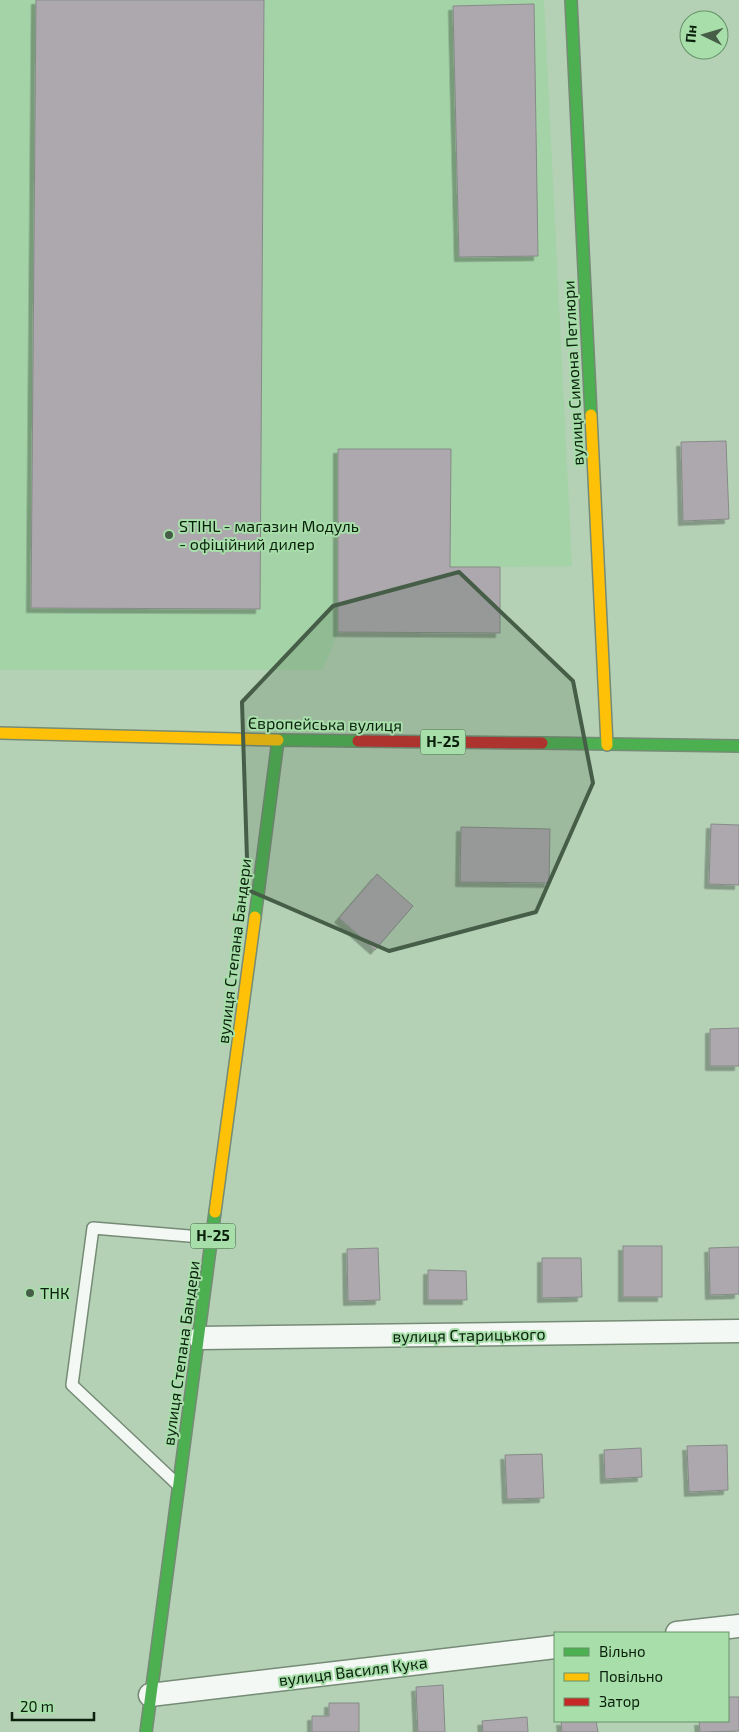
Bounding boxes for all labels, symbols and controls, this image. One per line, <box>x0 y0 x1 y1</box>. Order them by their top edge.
north arrow <box>679 10 729 60</box>
text: Пн <box>681 24 700 44</box>
street label: вулиця Симона Петлюри <box>558 280 588 466</box>
place label: STIHL - магазин Модуль - офіційний дилер <box>179 516 359 553</box>
marker: STIHL - магазин Модуль - офіційний дилер <box>163 529 175 541</box>
street label: Європейська вулиця <box>248 713 402 735</box>
road number: Н-25 <box>420 730 466 754</box>
street label: вулиця Степана Бандери <box>213 857 255 1045</box>
road number: Н-25 <box>190 1224 236 1248</box>
street label: вулиця Степана Бандери <box>158 1259 204 1447</box>
place label: ТНК <box>40 1283 70 1302</box>
marker: ТНК <box>24 1287 36 1299</box>
street label: вулиця Старицького <box>392 1324 546 1346</box>
legend <box>554 1632 729 1722</box>
text: Вільно <box>599 1642 646 1660</box>
street label: вулиця Василя Кука <box>278 1652 428 1690</box>
text: Повільно <box>599 1667 663 1685</box>
scale bar <box>12 1690 95 1722</box>
text: Затор <box>599 1692 640 1710</box>
text: 20 m <box>20 1697 54 1715</box>

